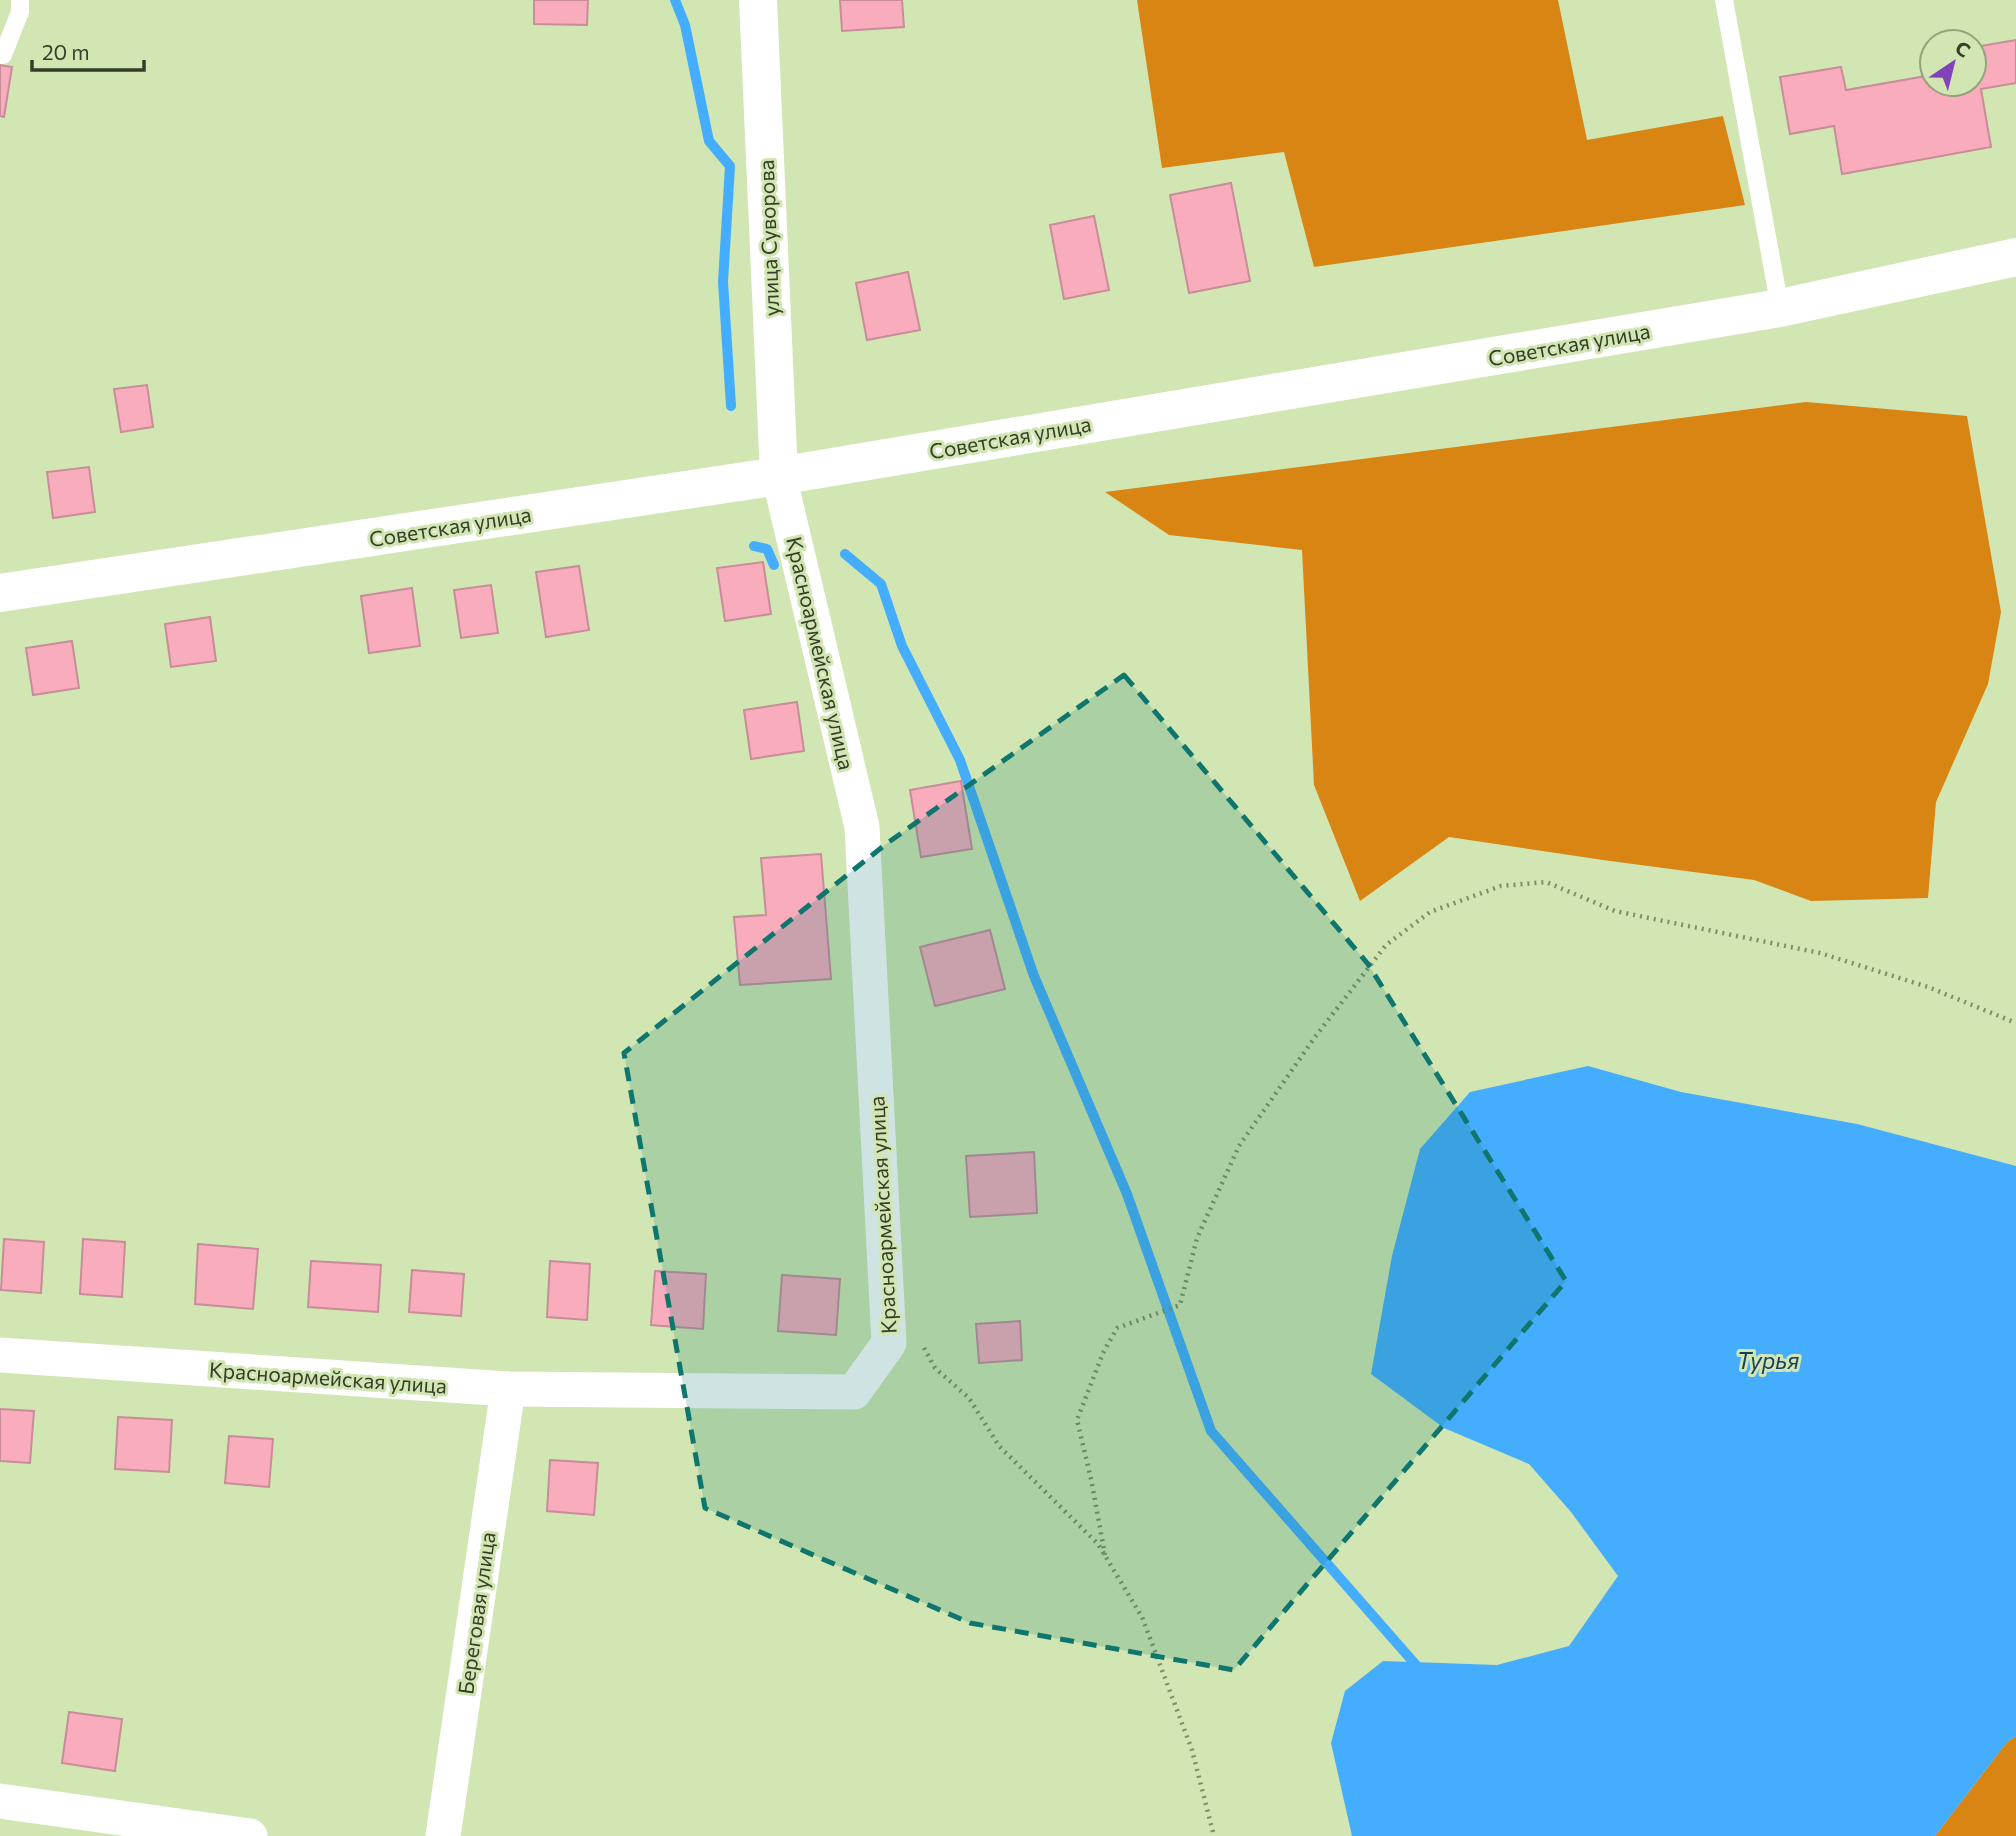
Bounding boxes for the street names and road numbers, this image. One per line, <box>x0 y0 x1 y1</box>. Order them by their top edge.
street label: улица Суворова <box>753 159 783 317</box>
street label: Советская улица <box>1486 317 1652 371</box>
street label: Советская улица <box>927 410 1093 464</box>
street label: Советская улица <box>367 501 533 551</box>
street label: Красноармейская улица <box>782 534 860 772</box>
street label: Красноармейская улица <box>863 1095 901 1335</box>
street label: Красноармейская улица <box>208 1356 448 1398</box>
street label: Береговая улица <box>452 1530 500 1696</box>

